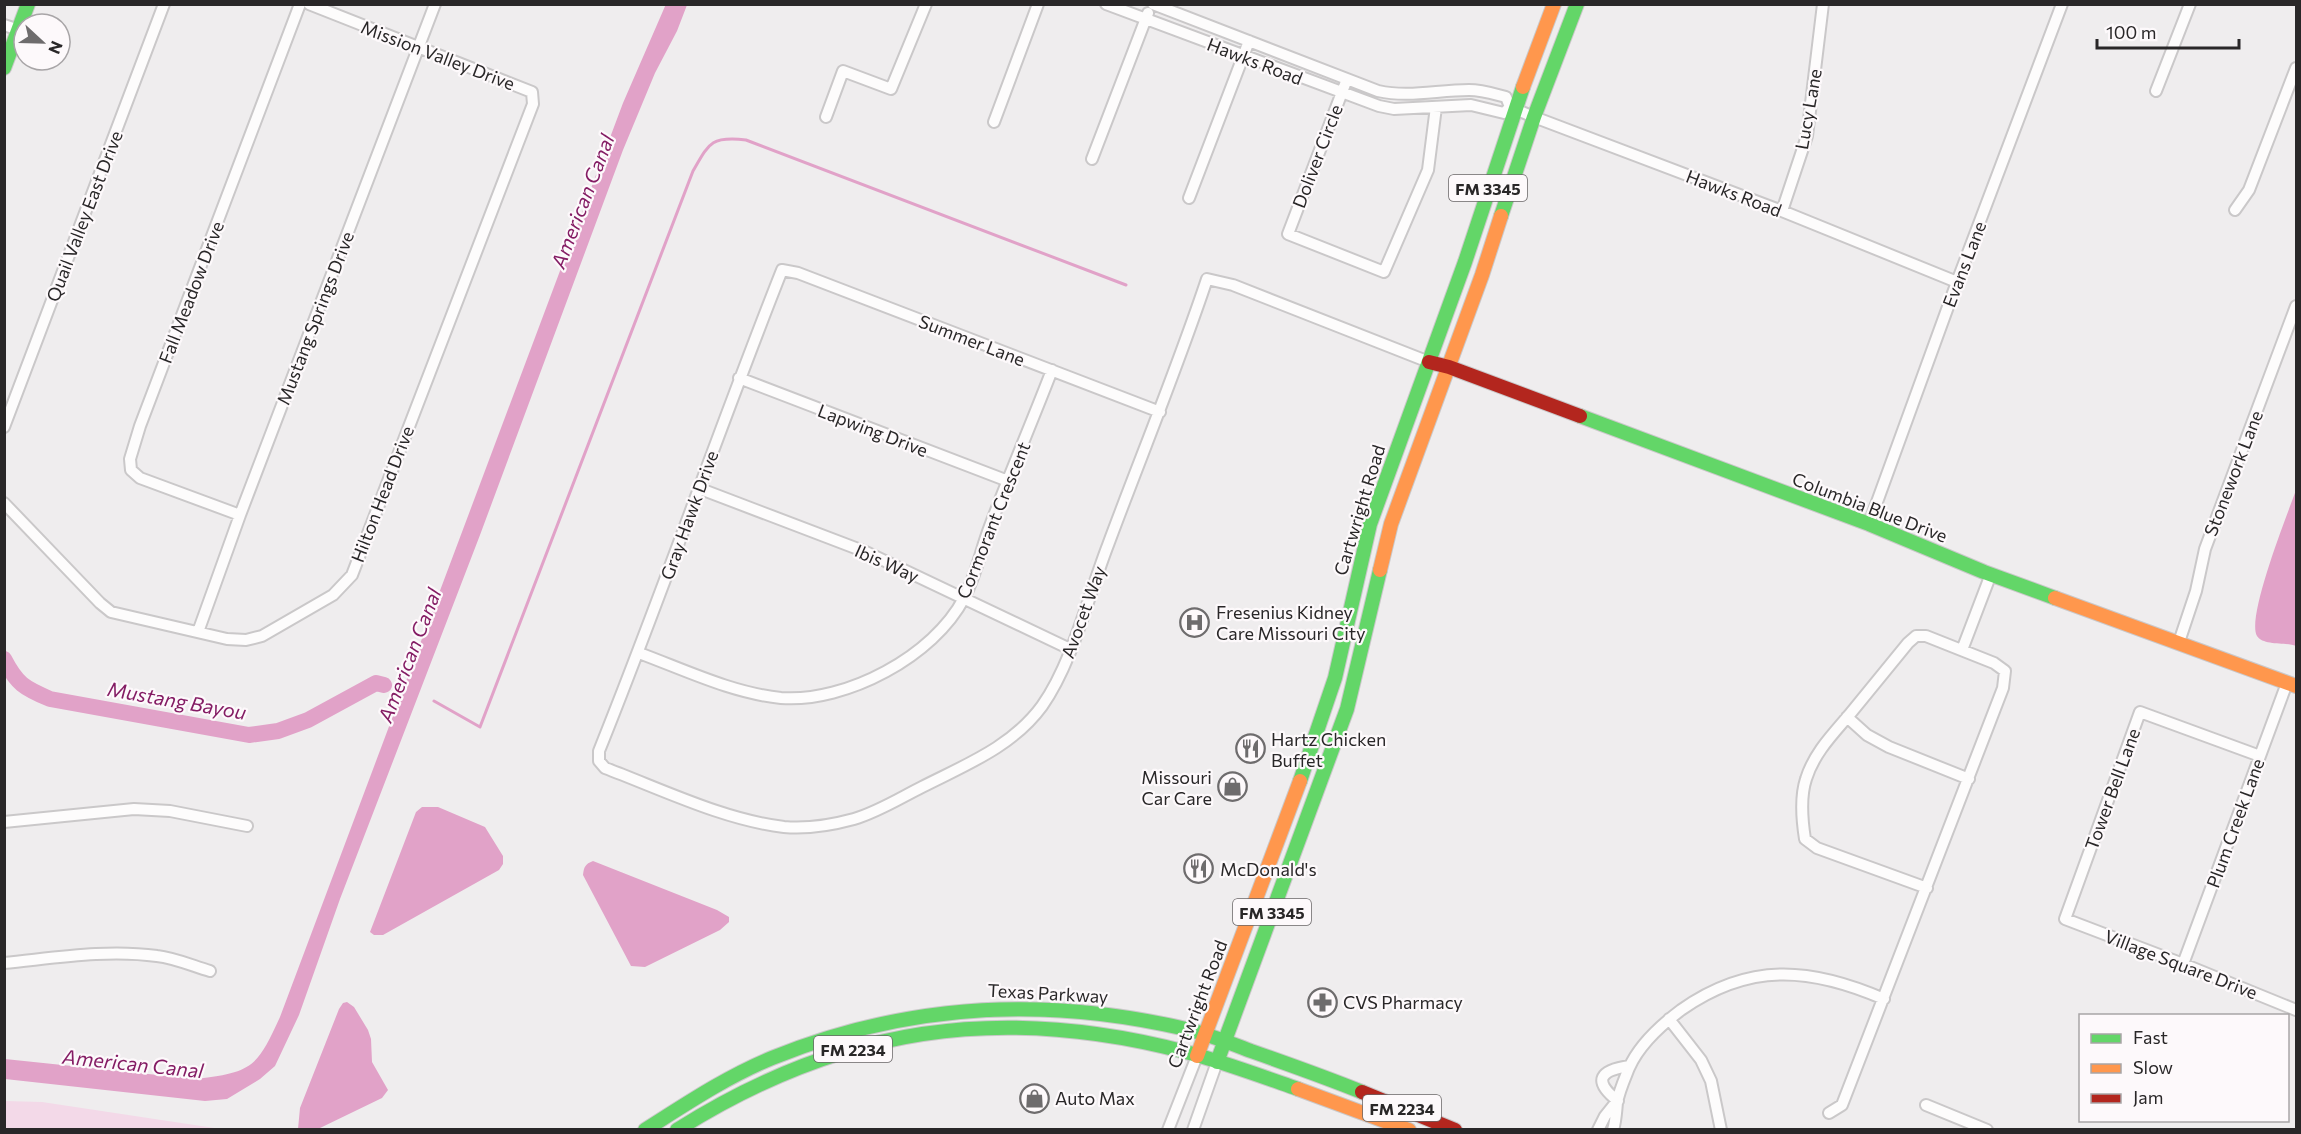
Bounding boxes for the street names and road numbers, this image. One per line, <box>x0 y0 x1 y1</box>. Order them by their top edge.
street label: Mission Valley Drive <box>358 16 518 94</box>
street label: Hawks Road <box>1204 33 1306 89</box>
street label: Lucy Lane <box>1790 67 1826 151</box>
street label: Doliver Circle <box>1287 101 1347 211</box>
street label: Quail Valley East Drive <box>41 127 127 305</box>
street label: Hawks Road <box>1683 165 1785 221</box>
road number: FM 3345 <box>1449 175 1527 201</box>
street label: Fall Meadow Drive <box>154 218 228 366</box>
street label: Evans Lane <box>1938 218 1990 310</box>
street label: Mustang Springs Drive <box>272 228 358 408</box>
street label: Summer Lane <box>916 310 1028 370</box>
street label: Lapwing Drive <box>815 399 931 461</box>
street label: Stonework Lane <box>2199 407 2267 539</box>
street label: Hilton Head Drive <box>346 423 418 565</box>
street label: Cormorant Crescent <box>951 438 1035 602</box>
street label: Cartwright Road <box>1329 442 1389 578</box>
street label: Gray Hawk Drive <box>655 447 723 583</box>
street label: Columbia Blue Drive <box>1789 467 1951 547</box>
street label: Ibis Way <box>852 539 922 587</box>
street label: Avocet Way <box>1056 563 1110 661</box>
street label: Tower Bell Lane <box>2080 725 2144 853</box>
street label: Plum Creek Lane <box>2201 755 2269 891</box>
road number: FM 3345 <box>1233 899 1311 925</box>
street label: Village Square Drive <box>2101 925 2261 1003</box>
street label: Cartwright Road <box>1162 937 1232 1071</box>
street label: Texas Parkway <box>987 979 1109 1007</box>
road number: FM 2234 <box>814 1036 892 1062</box>
road number: FM 2234 <box>1363 1095 1441 1121</box>

